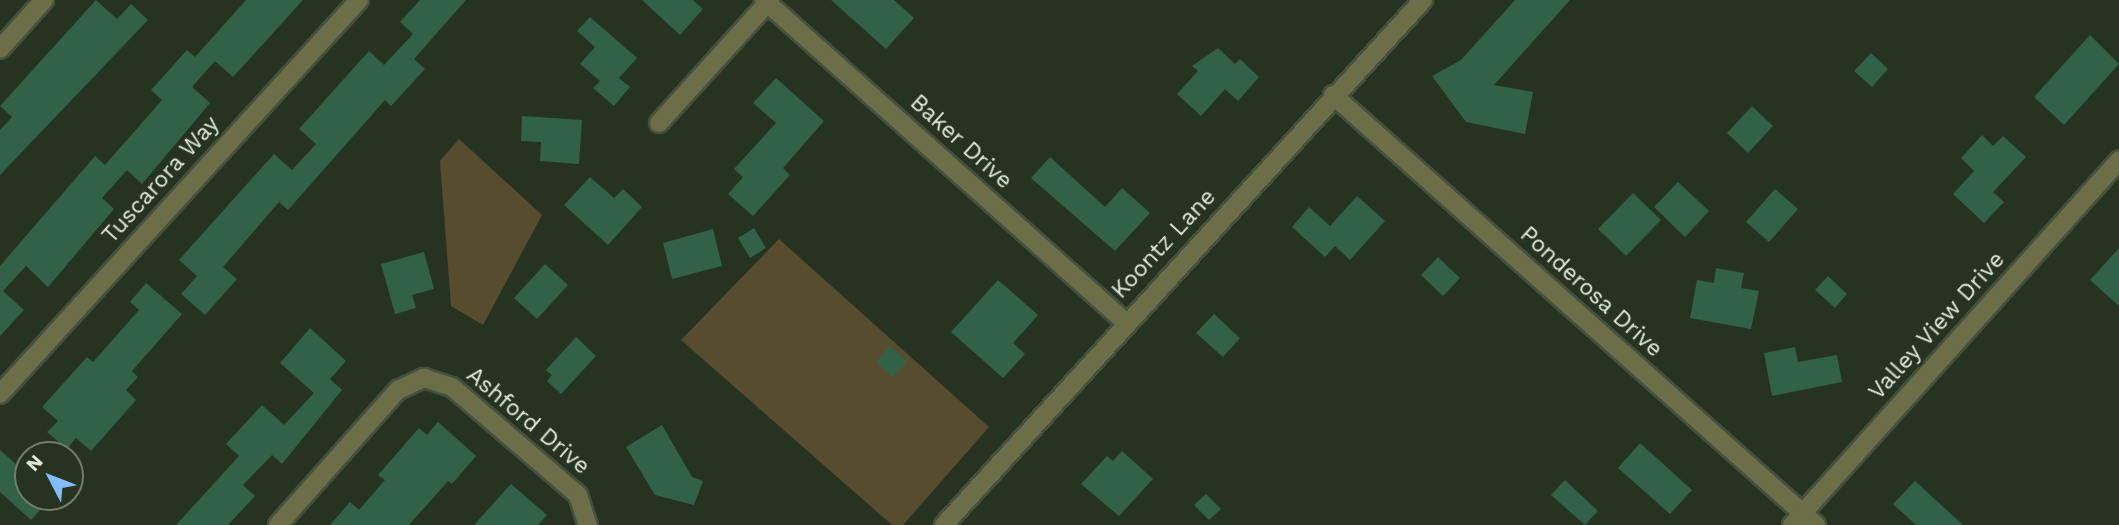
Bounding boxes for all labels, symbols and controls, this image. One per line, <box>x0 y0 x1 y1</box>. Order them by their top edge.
street label: Baker Drive <box>904 89 1018 195</box>
street label: Tuscarora Way <box>96 110 226 250</box>
street label: Koontz Lane <box>1106 183 1222 305</box>
street label: Ponderosa Drive <box>1514 221 1668 363</box>
street label: Valley View Drive <box>1863 246 2011 406</box>
street label: Ashford Drive <box>461 361 595 481</box>
north arrow <box>14 441 84 511</box>
text: N <box>21 450 48 476</box>

